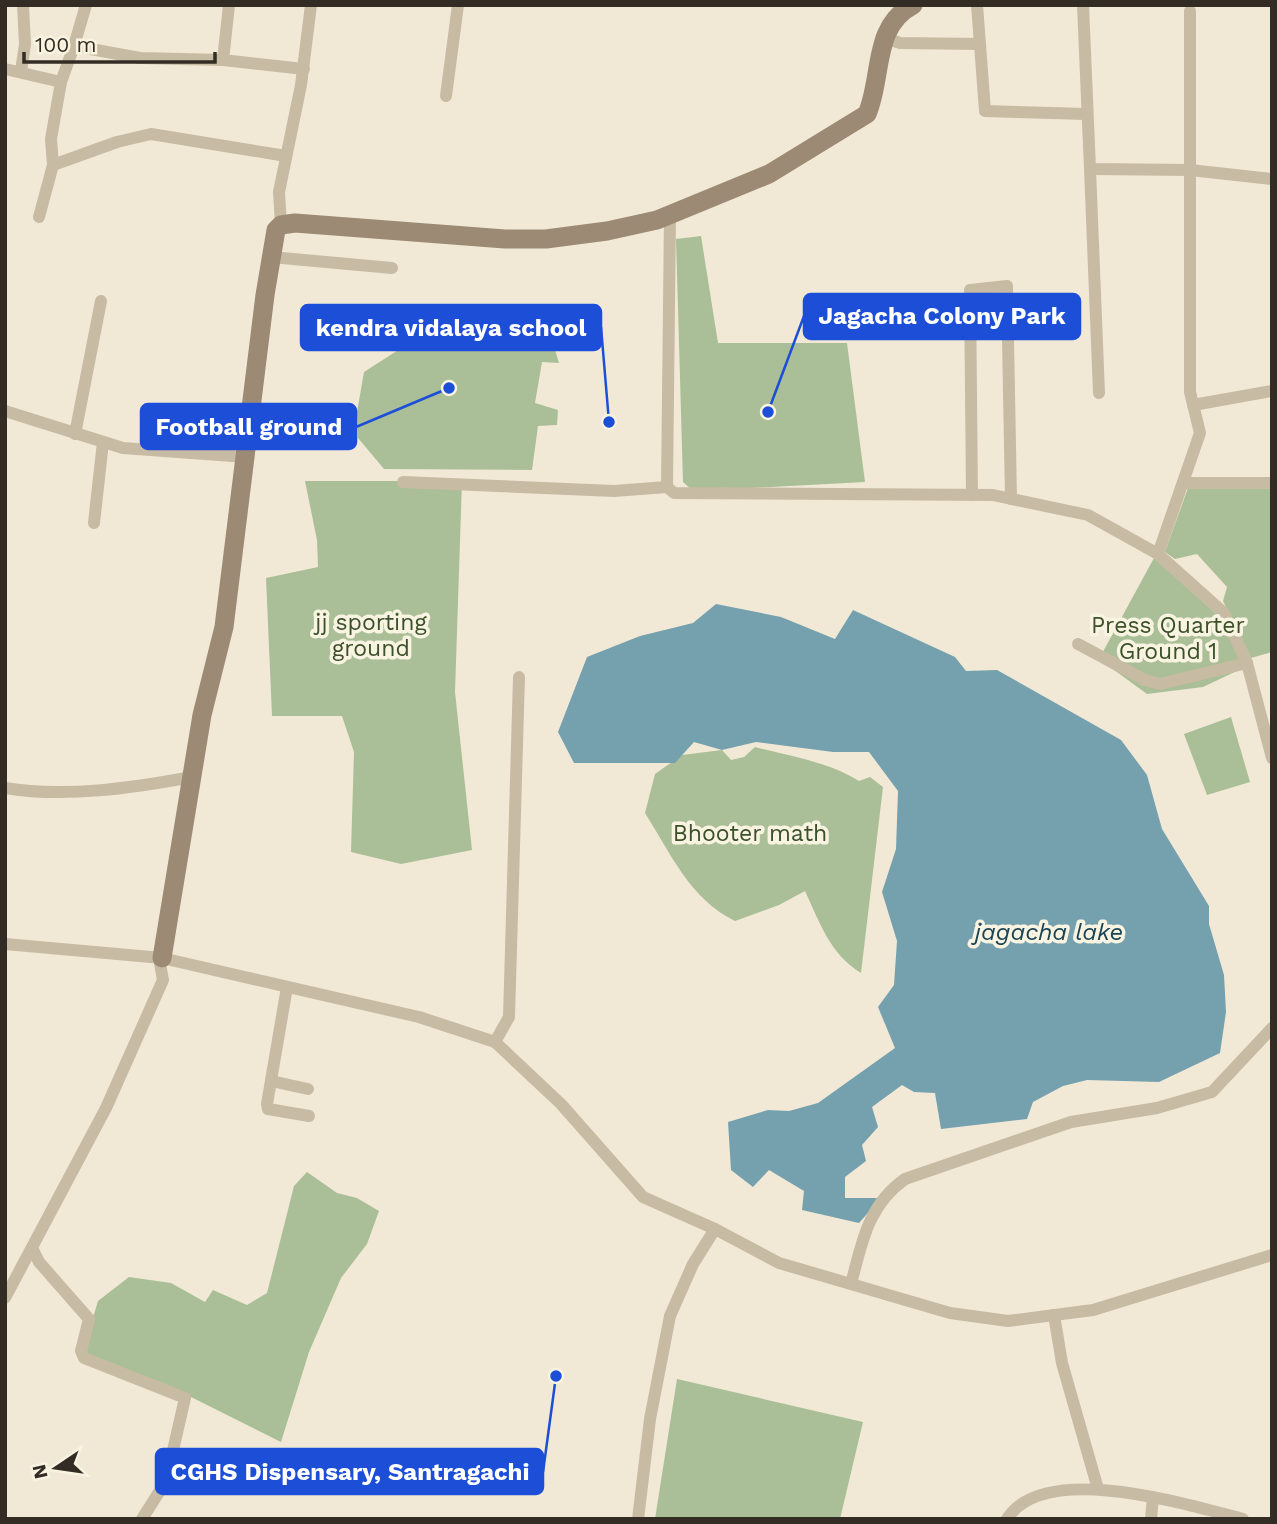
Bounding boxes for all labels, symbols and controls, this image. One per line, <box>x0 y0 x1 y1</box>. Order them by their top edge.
scale bar <box>24 21 215 65</box>
text: 100 m <box>35 32 97 57</box>
callout: Jagacha Colony Park <box>804 294 1080 339</box>
text: Jagacha Colony Park <box>818 302 1066 330</box>
callout: kendra vidalaya school <box>301 305 601 350</box>
text: kendra vidalaya school <box>316 314 586 342</box>
callout: Football ground <box>141 404 356 449</box>
text: Football ground <box>156 413 342 441</box>
park label: jj sporting ground <box>313 609 427 662</box>
park label: Press Quarter Ground 1 <box>1091 612 1245 665</box>
park label: Bhooter math <box>673 820 827 847</box>
water label: jagacha lake <box>971 918 1123 946</box>
north arrow <box>21 1433 91 1503</box>
callout: CGHS Dispensary, Santragachi <box>156 1449 543 1494</box>
text: CGHS Dispensary, Santragachi <box>171 1458 529 1486</box>
text: N <box>27 1462 53 1481</box>

